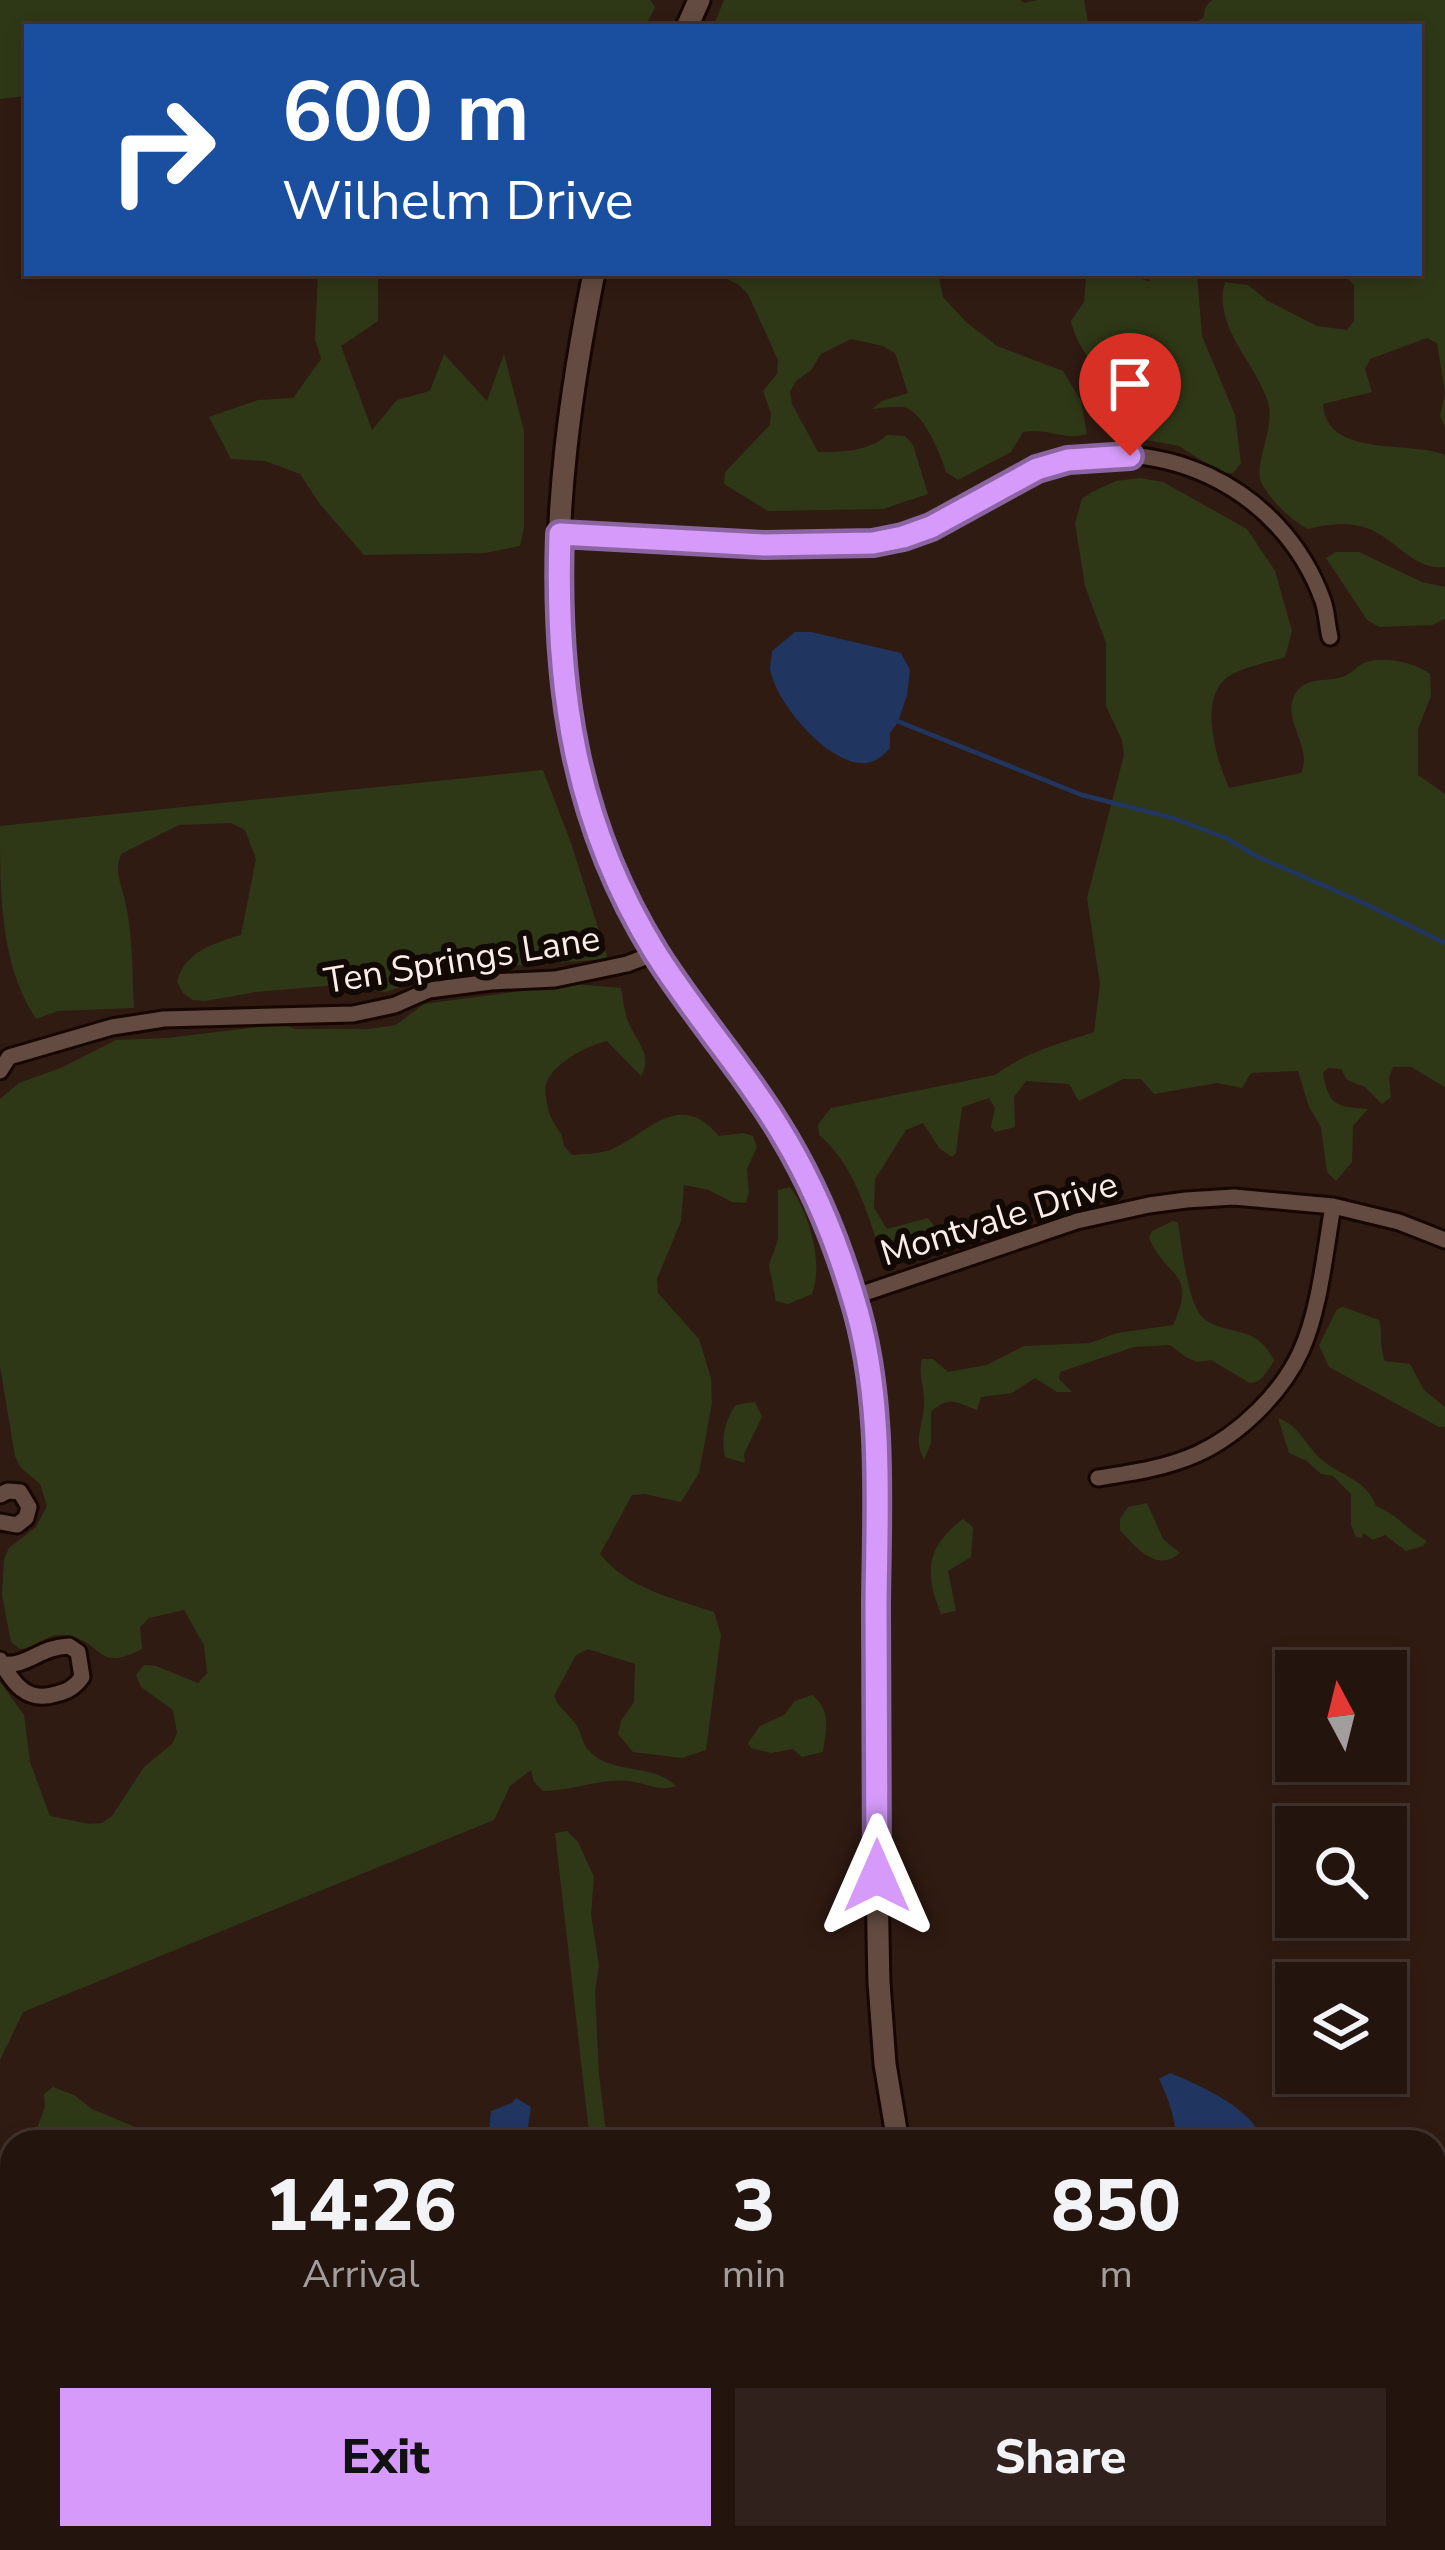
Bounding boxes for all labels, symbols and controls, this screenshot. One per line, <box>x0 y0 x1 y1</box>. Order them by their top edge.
text: 600 m <box>282 55 530 170</box>
icon: right <box>84 72 240 228</box>
text: Wilhelm Drive <box>282 164 634 238</box>
pin <box>1079 333 1181 456</box>
icon: arrive <box>1097 351 1163 417</box>
street label: Ten Springs Lane <box>321 914 603 1006</box>
street label: Montvale Drive <box>874 1160 1124 1278</box>
north arrow <box>1275 1650 1407 1782</box>
map controls <box>1275 1650 1407 2094</box>
button: search <box>1275 1806 1407 1938</box>
position arrow <box>814 1813 940 1939</box>
button: layers <box>1275 1962 1407 2094</box>
text: 14:26 <box>265 2157 457 2255</box>
text: 3 <box>732 2157 776 2255</box>
text: 850 <box>1051 2157 1181 2255</box>
text: Arrival <box>302 2248 419 2301</box>
text: min <box>722 2248 786 2301</box>
text: m <box>1099 2248 1133 2301</box>
button: Exit <box>60 2388 711 2526</box>
button: Share <box>735 2388 1386 2526</box>

